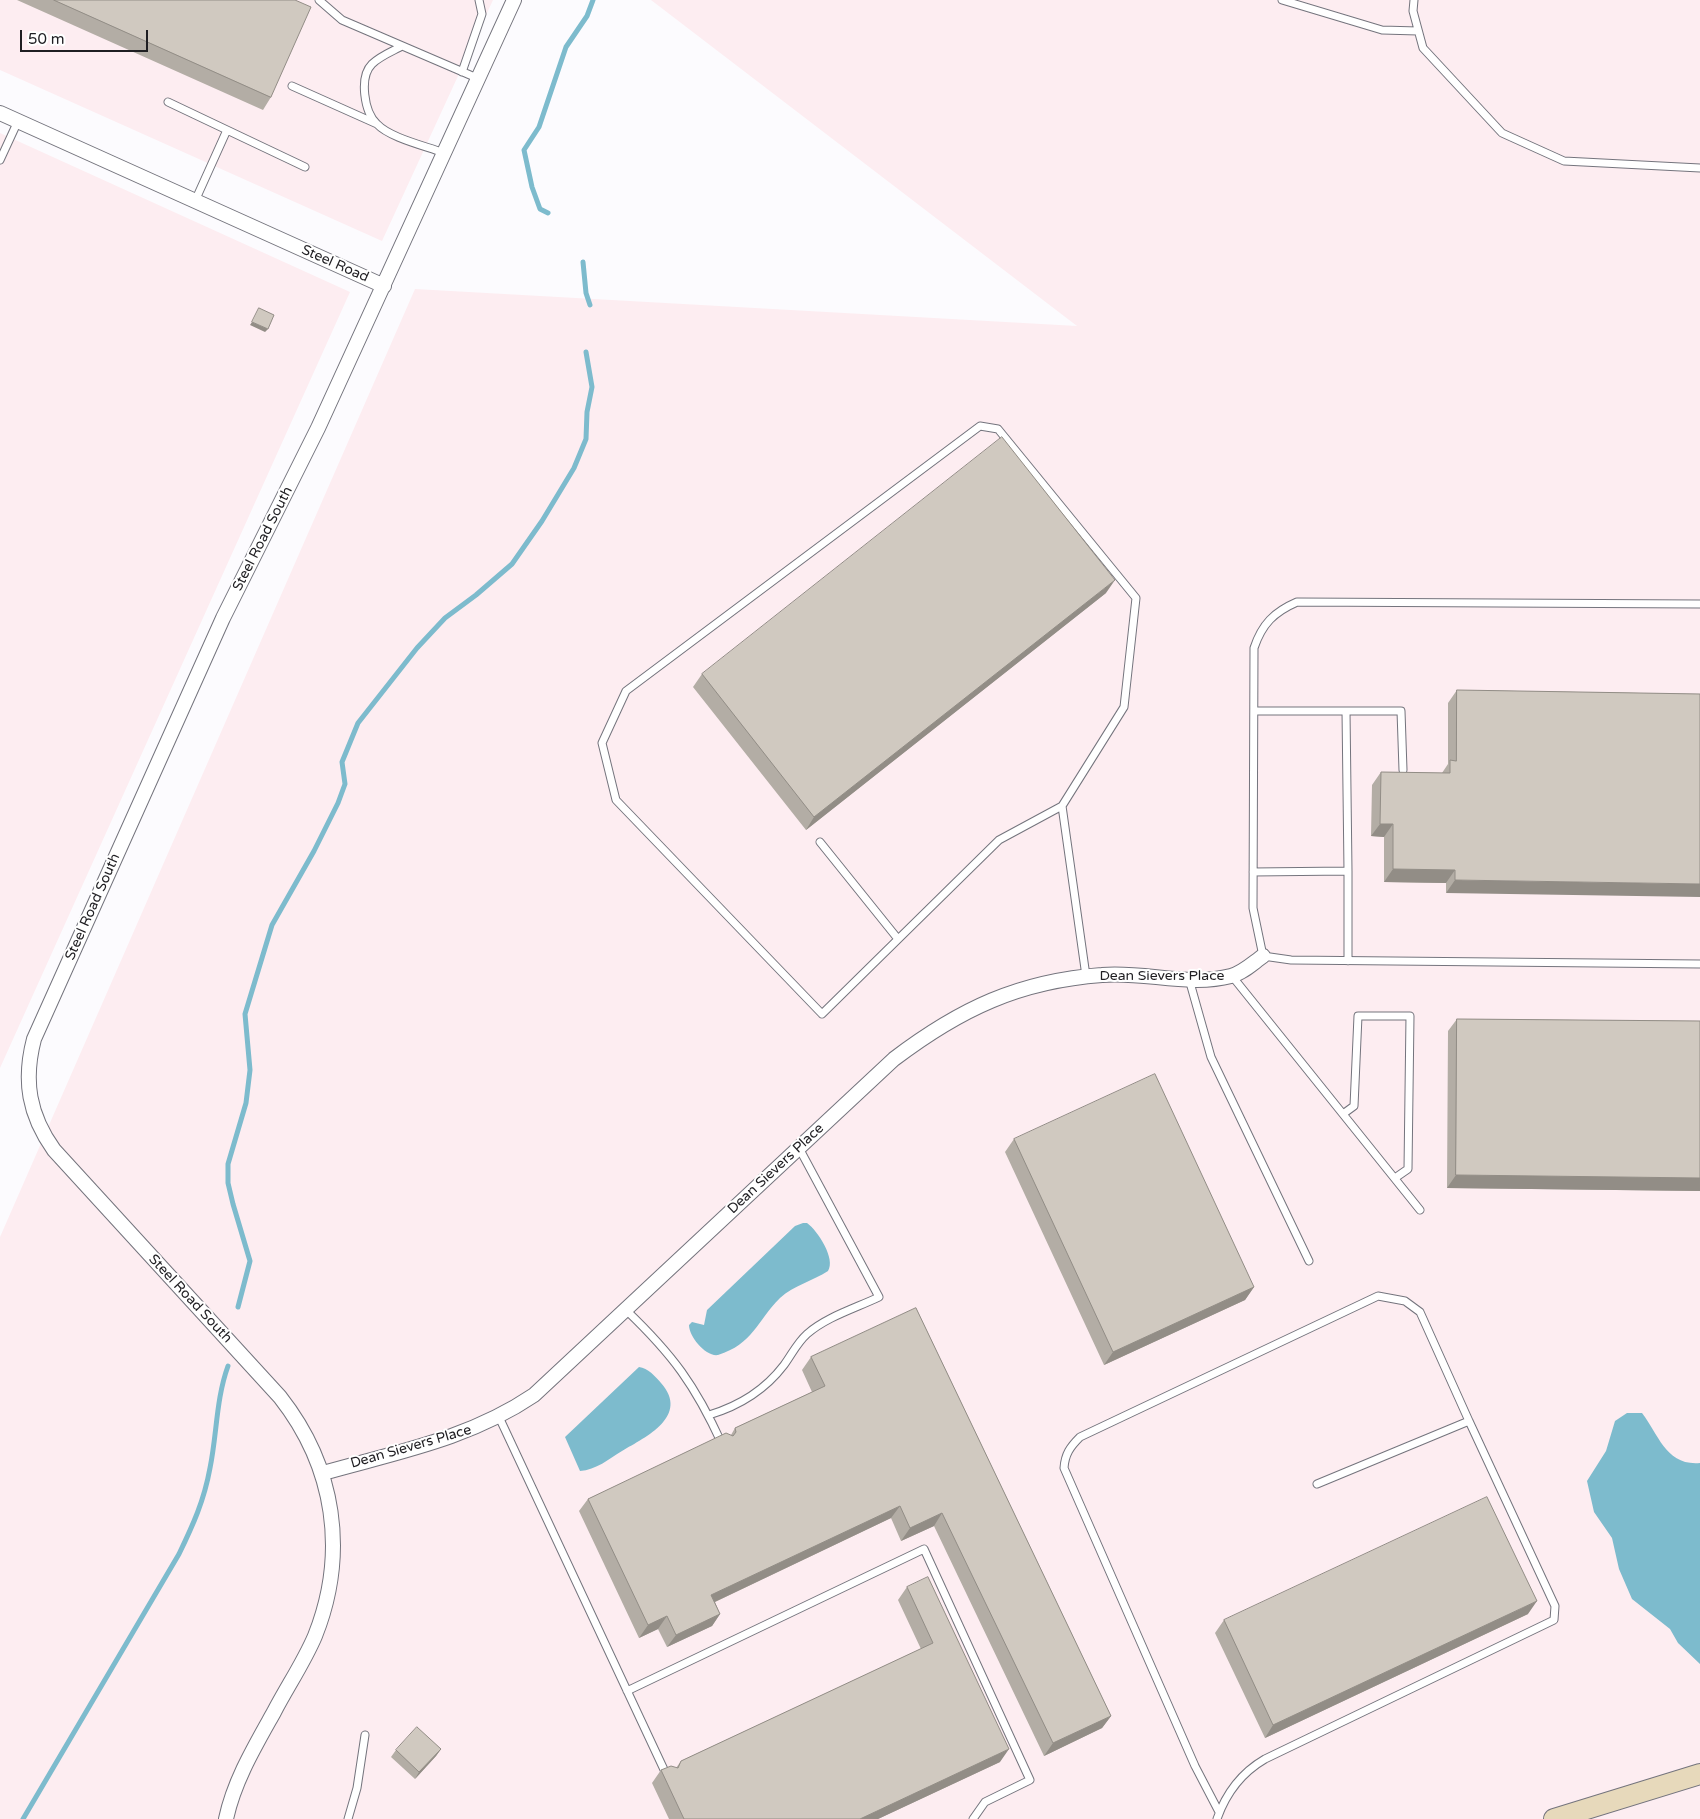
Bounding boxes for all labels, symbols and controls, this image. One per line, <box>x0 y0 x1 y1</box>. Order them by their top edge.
scale bar <box>22 20 150 52</box>
text: 50 m <box>28 30 65 48</box>
street label: Steel Road <box>299 242 371 286</box>
street label: Steel Road South <box>229 484 297 594</box>
street label: Steel Road South <box>62 851 124 963</box>
street label: Dean Sievers Place <box>1099 968 1225 984</box>
street label: Dean Sievers Place <box>725 1120 827 1218</box>
street label: Steel Road South <box>145 1251 235 1347</box>
street label: Dean Sievers Place <box>349 1422 473 1472</box>

